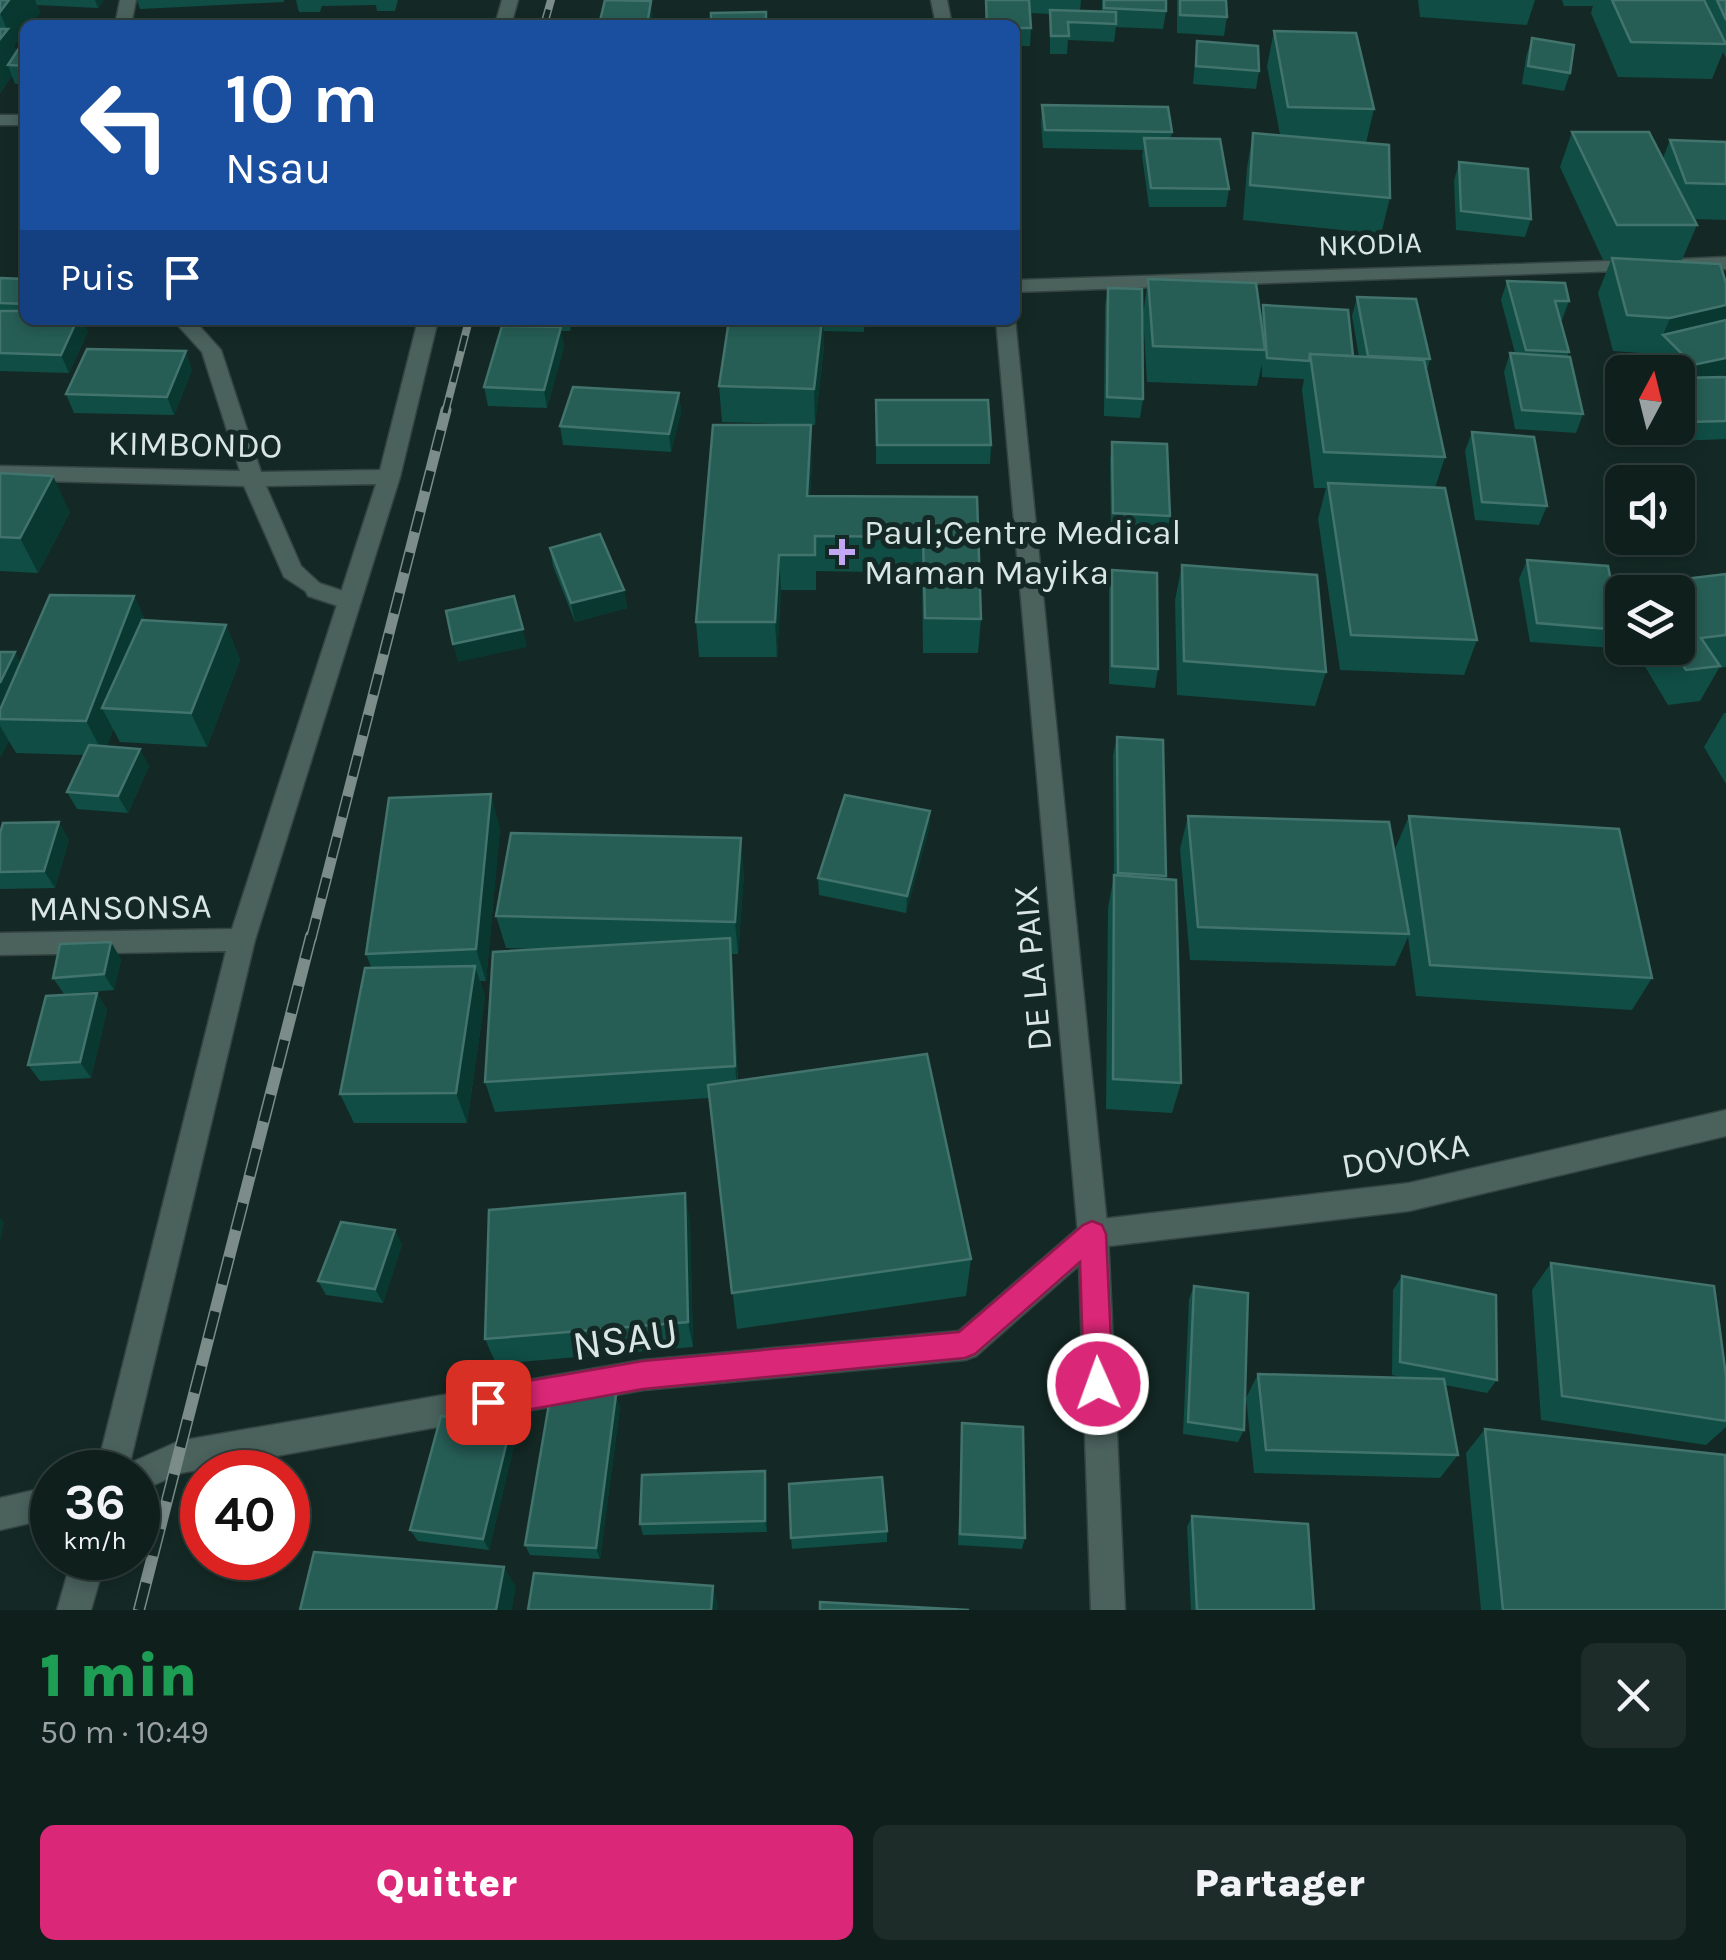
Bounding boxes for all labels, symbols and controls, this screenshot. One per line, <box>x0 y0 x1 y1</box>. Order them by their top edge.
text: 10 m <box>225 58 378 140</box>
icon: left <box>60 60 190 190</box>
text: Nsau <box>225 142 331 194</box>
street label: NKODIA <box>1318 224 1422 264</box>
icon: arrive <box>155 250 210 305</box>
text: Puis <box>60 255 135 300</box>
north arrow <box>1605 355 1695 445</box>
map controls <box>1605 355 1695 665</box>
street label: KIMBONDO <box>107 422 283 467</box>
button: sound <box>1605 465 1695 555</box>
place label: Paul;Centre Medical Maman Mayika <box>864 512 1181 593</box>
marker: Paul;Centre Medical Maman Mayika <box>829 539 855 565</box>
button: layers <box>1605 575 1695 665</box>
street label: DE LA PAIX <box>1005 883 1060 1053</box>
street label: MANSONSA <box>28 885 212 930</box>
street label: DOVOKA <box>1338 1124 1472 1187</box>
street label: NSAU <box>569 1307 681 1371</box>
position arrow <box>1046 1332 1150 1436</box>
pin <box>446 1360 531 1445</box>
icon: arrive <box>461 1375 516 1430</box>
speed limit sign: 40 <box>180 1450 310 1580</box>
text: 36 <box>64 1473 126 1532</box>
text: km/h <box>63 1526 127 1555</box>
text: 1 min <box>40 1641 197 1711</box>
button: close <box>1581 1643 1686 1748</box>
text: 50 m · 10:49 <box>40 1714 209 1751</box>
button: Quitter <box>40 1825 853 1940</box>
button: Partager <box>873 1825 1686 1940</box>

